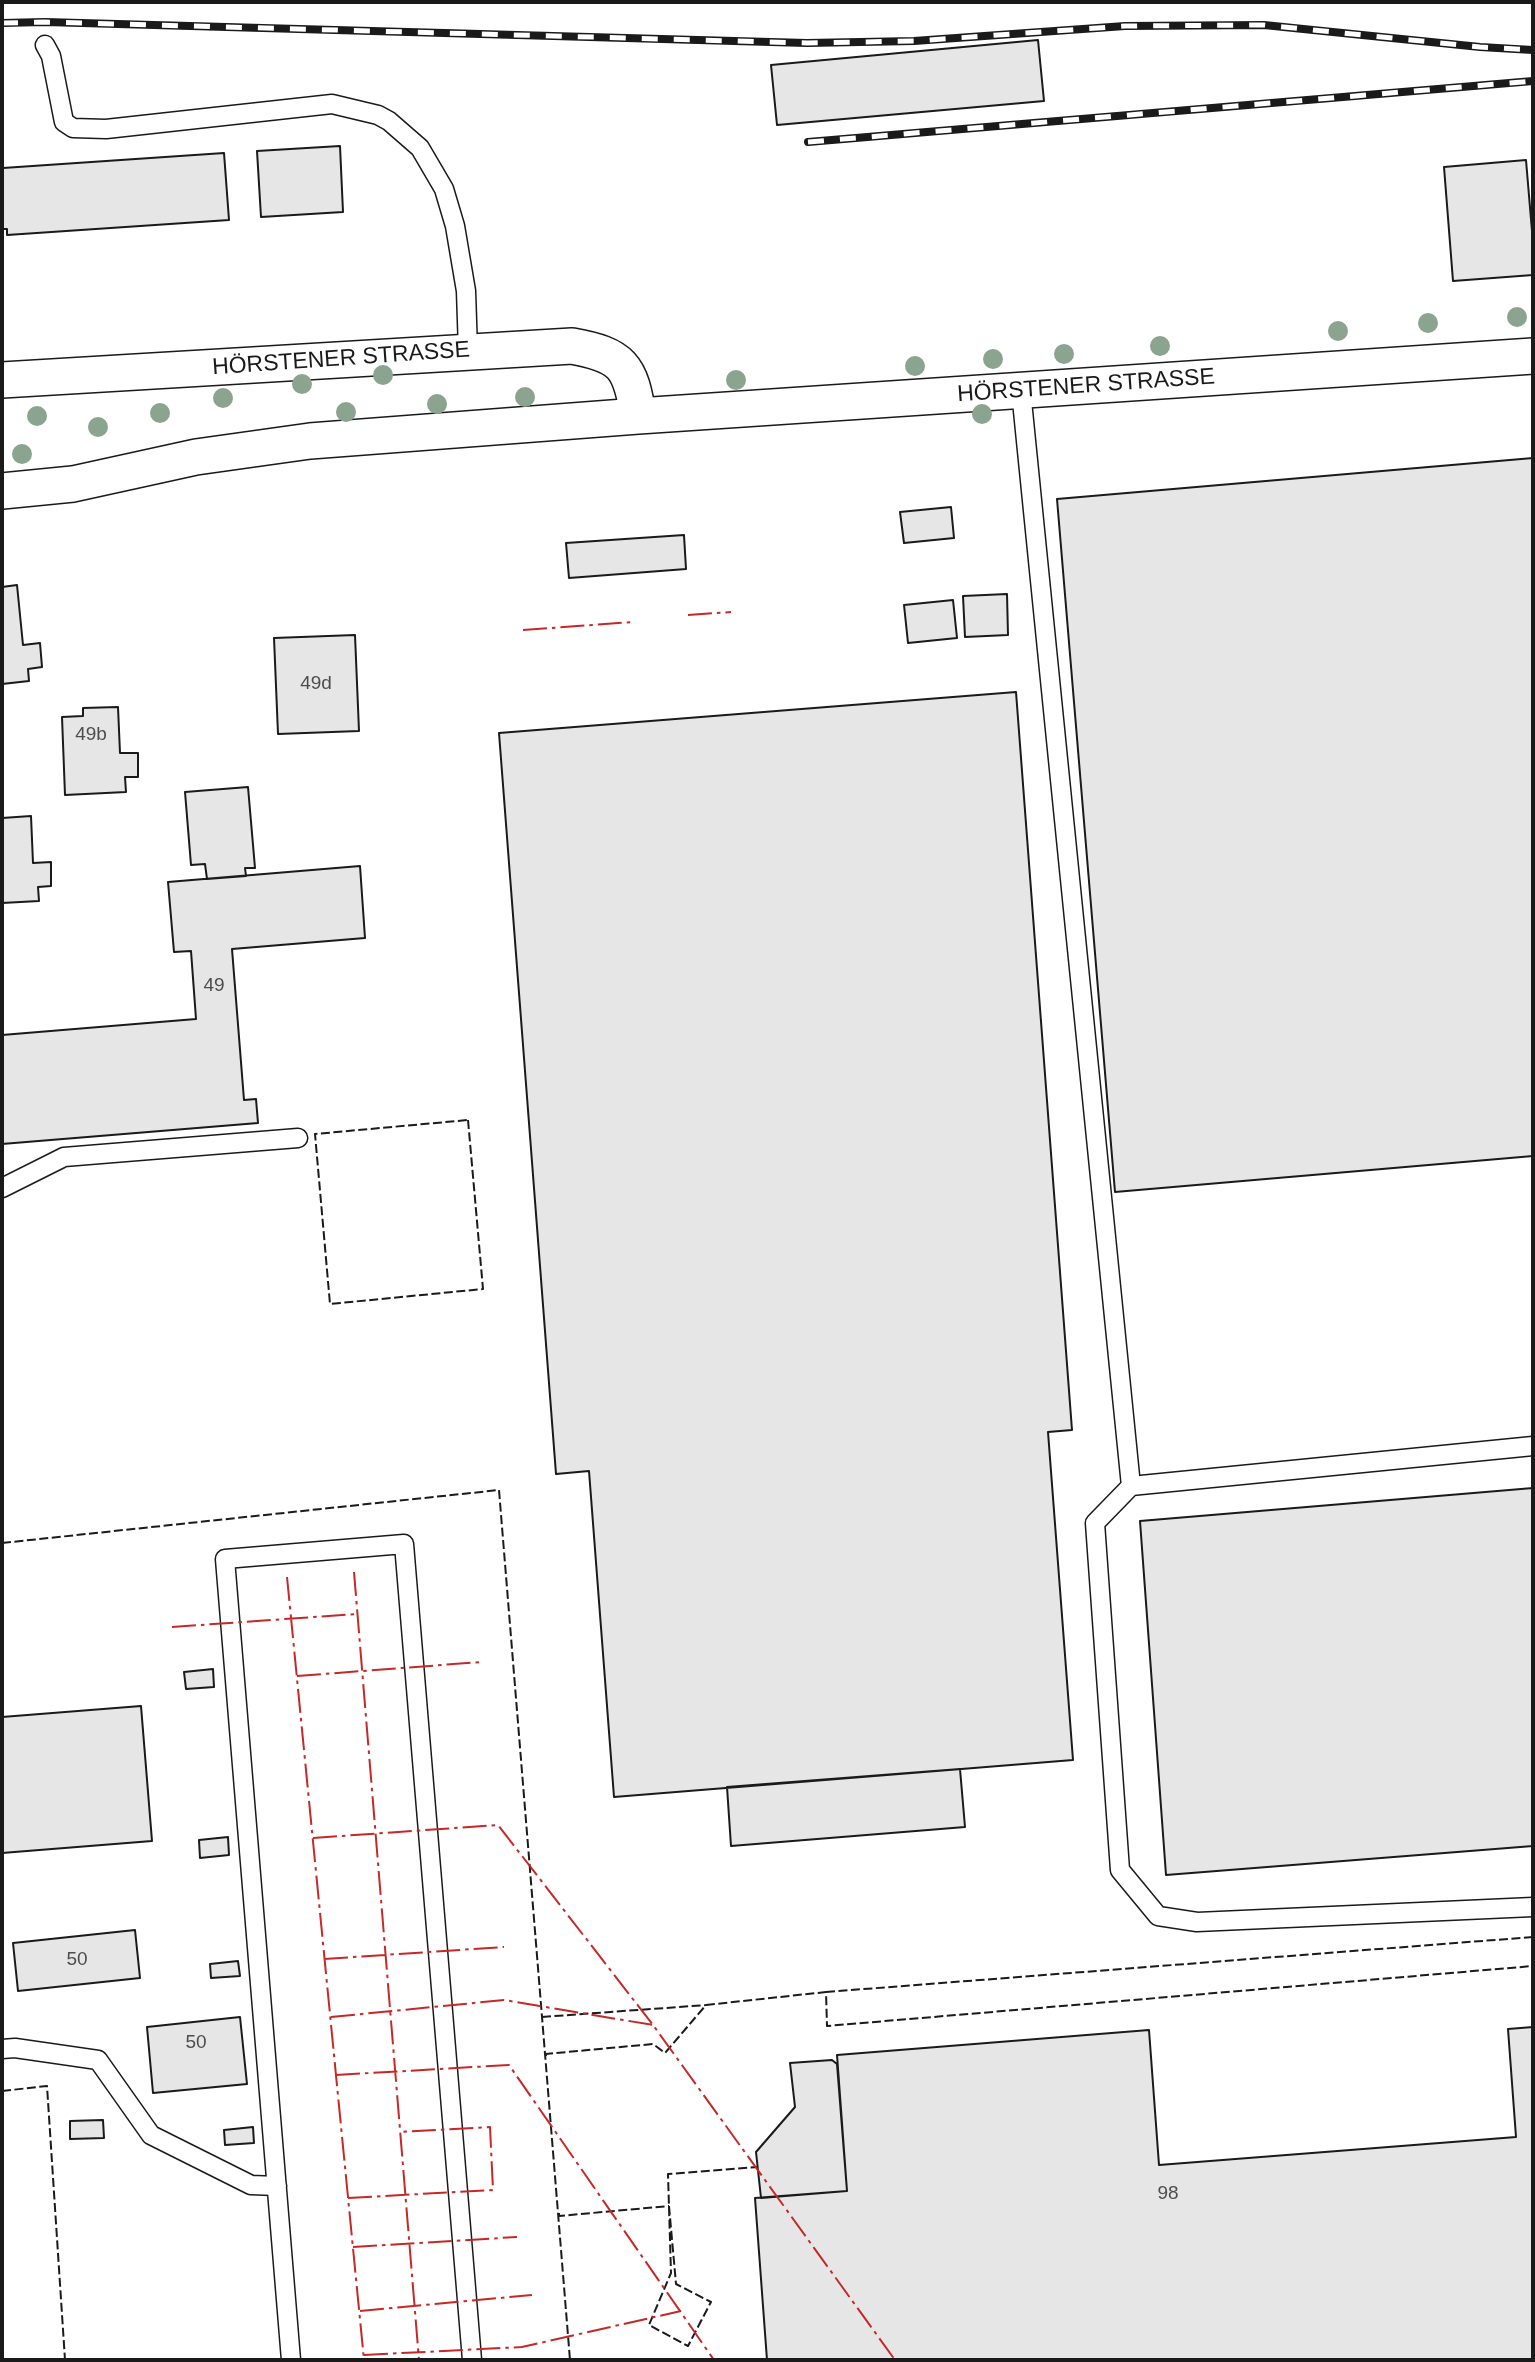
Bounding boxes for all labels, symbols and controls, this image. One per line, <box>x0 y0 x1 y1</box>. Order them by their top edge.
street label: HÖRSTENER STRASSE <box>211 336 471 382</box>
street label: HÖRSTENER STRASSE <box>956 363 1216 409</box>
house number: 49d <box>300 673 332 695</box>
house number: 49b <box>75 724 107 746</box>
house number: 49 <box>203 975 225 997</box>
house number: 50 <box>66 1949 88 1971</box>
house number: 50 <box>185 2032 207 2054</box>
house number: 98 <box>1157 2183 1179 2205</box>

